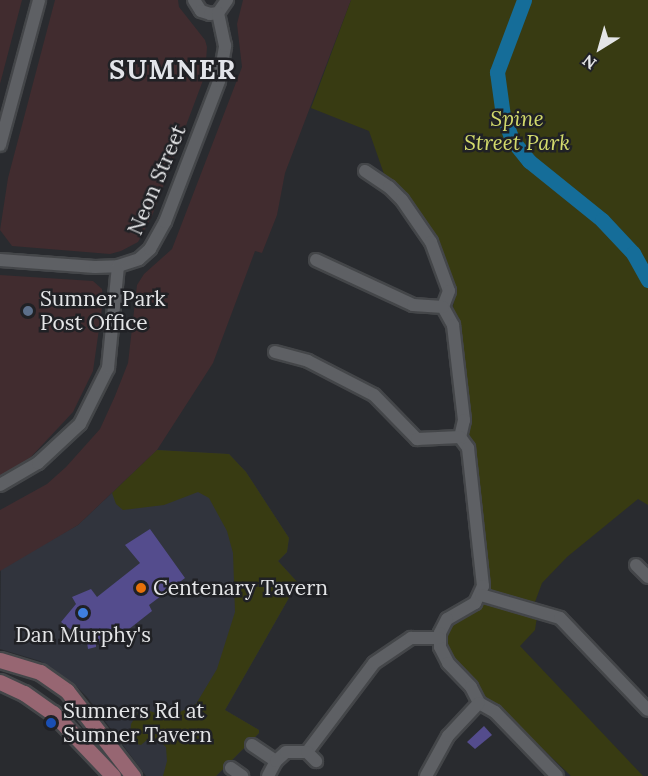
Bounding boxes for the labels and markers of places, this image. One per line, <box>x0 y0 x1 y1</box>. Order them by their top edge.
place label: Sumner Park Post Office <box>40 286 166 336</box>
marker: Sumner Park Post Office <box>21 304 35 318</box>
place label: Centenary Tavern <box>153 575 328 601</box>
marker: Centenary Tavern <box>134 581 148 595</box>
marker: Dan Murphy's <box>76 606 90 620</box>
place label: Dan Murphy's <box>15 622 151 648</box>
place label: Sumners Rd at Sumner Tavern <box>63 698 212 748</box>
marker: Sumners Rd at Sumner Tavern <box>44 716 58 730</box>

